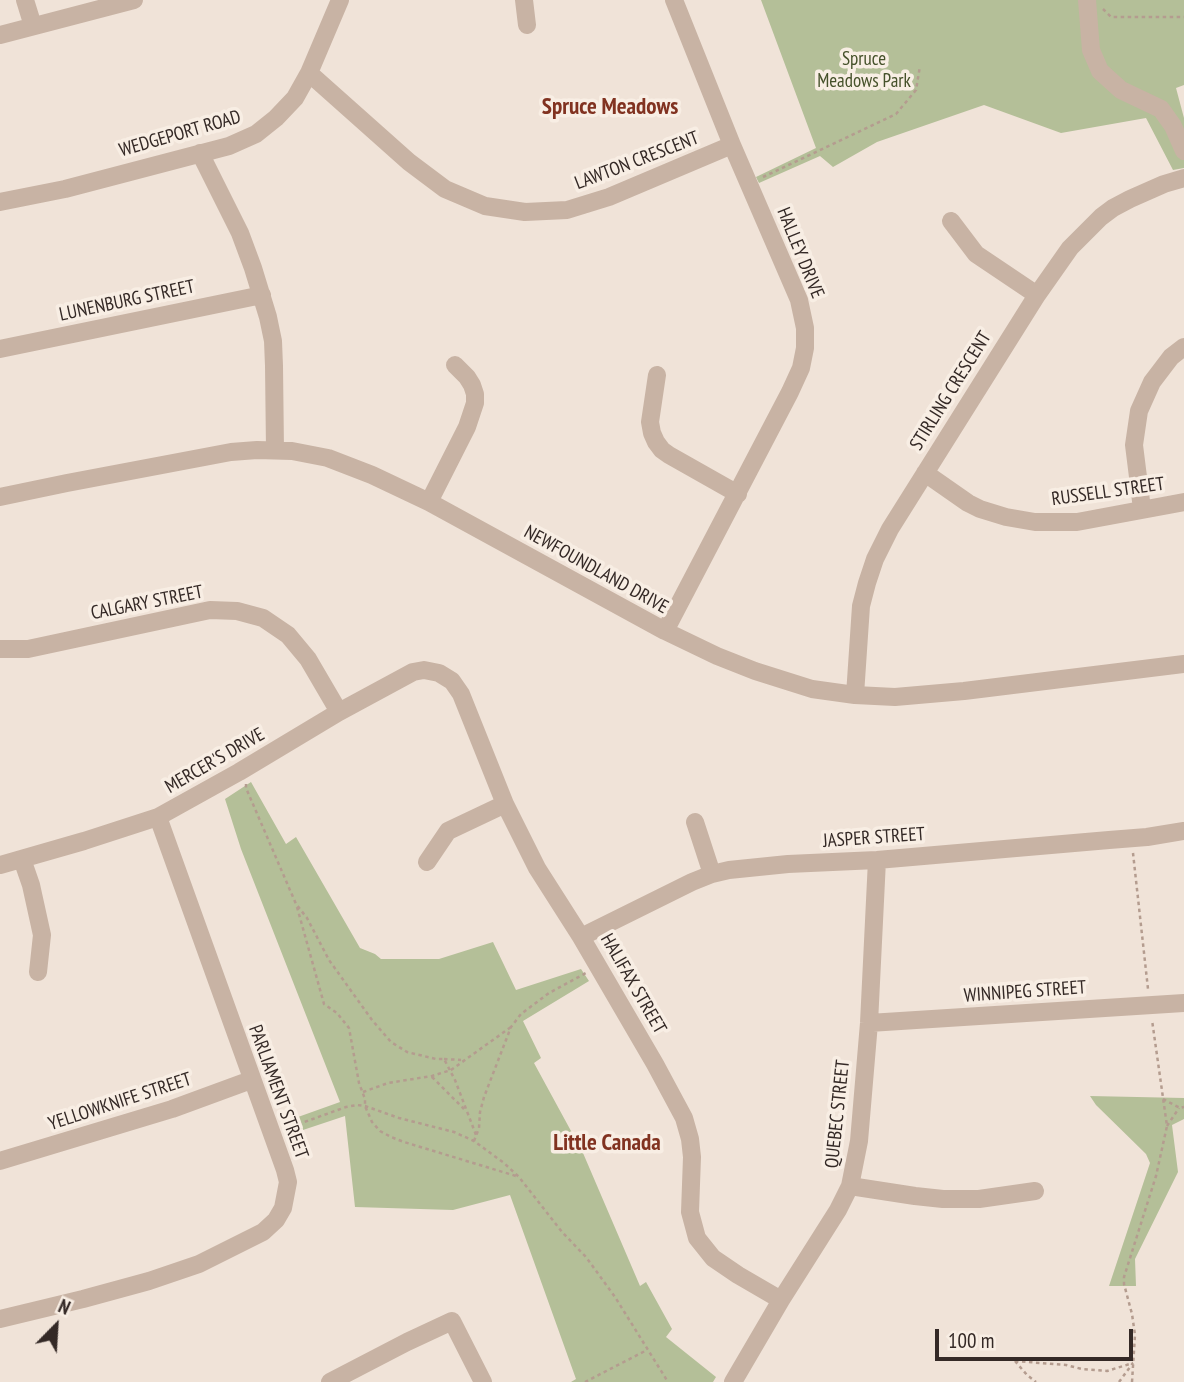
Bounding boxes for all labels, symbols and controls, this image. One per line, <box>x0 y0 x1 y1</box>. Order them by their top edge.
park label: Spruce Meadows Park <box>817 49 911 93</box>
district label: Spruce Meadows <box>542 93 678 121</box>
street label: WEDGEPORT ROAD <box>117 106 243 162</box>
street label: LAWTON CRESCENT <box>572 127 702 195</box>
street label: HALLEY DRIVE <box>771 204 829 302</box>
street label: LUNENBURG STREET <box>57 276 197 326</box>
street label: STIRLING CRESCENT <box>905 327 997 455</box>
street label: RUSSELL STREET <box>1050 473 1166 511</box>
street label: NEWFOUNDLAND DRIVE <box>520 521 672 619</box>
street label: CALGARY STREET <box>89 581 205 625</box>
street label: MERCER'S DRIVE <box>161 723 269 799</box>
street label: JASPER STREET <box>822 823 926 853</box>
street label: HALIFAX STREET <box>595 930 671 1038</box>
street label: WINNIPEG STREET <box>963 976 1087 1008</box>
street label: PARLIAMENT STREET <box>243 1022 313 1162</box>
street label: QUEBEC STREET <box>821 1059 855 1169</box>
street label: YELLOWKNIFE STREET <box>46 1068 194 1136</box>
district label: Little Canada <box>553 1129 661 1157</box>
north arrow <box>21 1291 91 1361</box>
text: N <box>55 1294 74 1320</box>
scale bar <box>939 1316 1137 1360</box>
text: 100 m <box>948 1327 994 1354</box>

